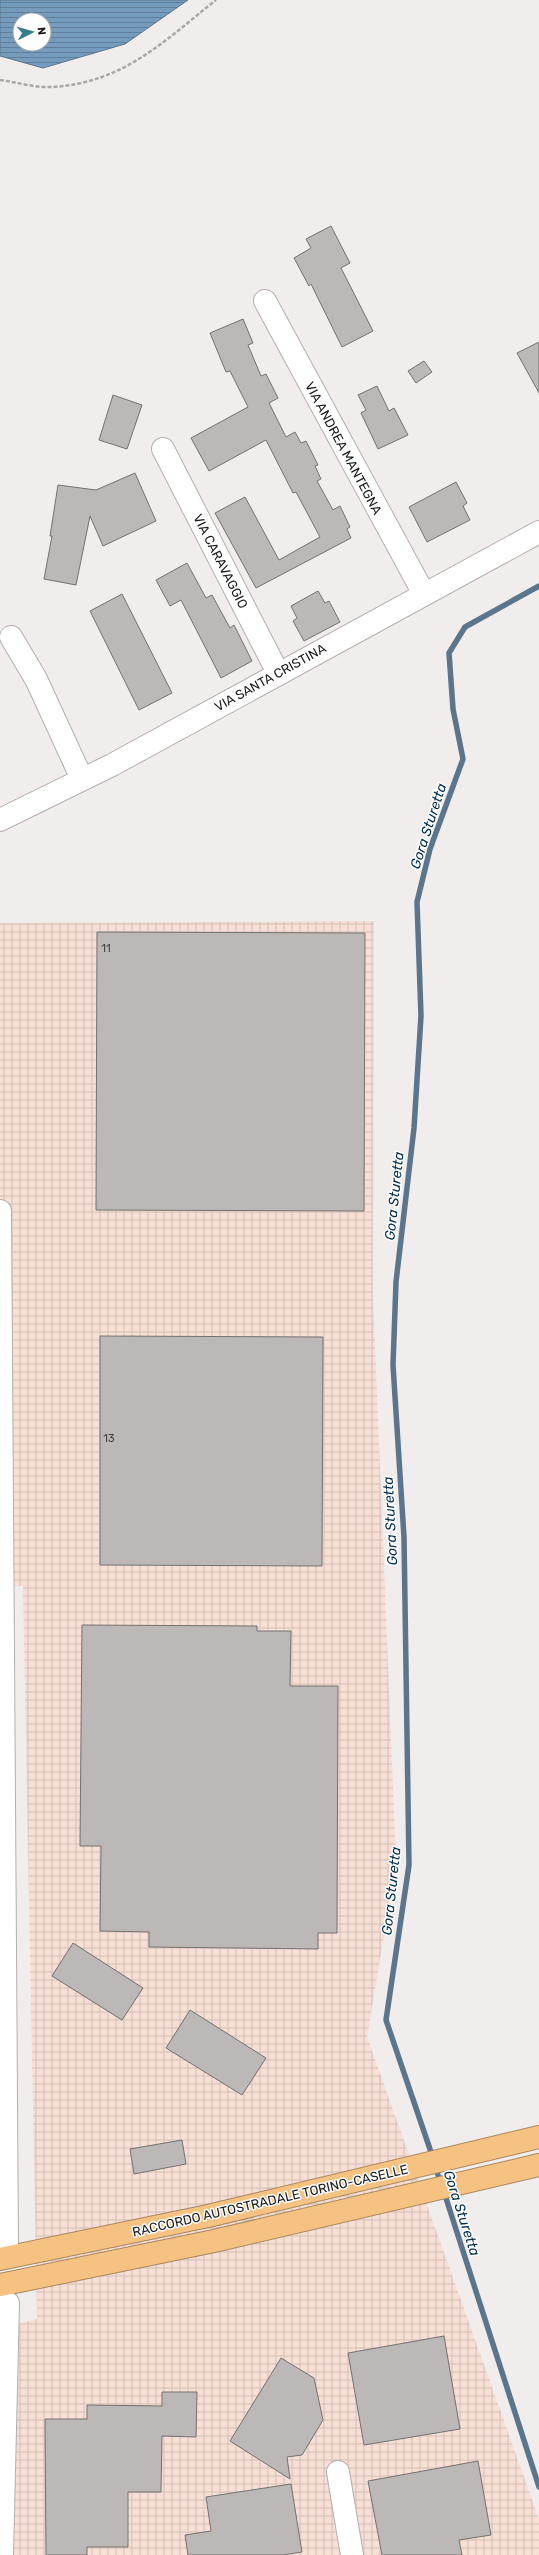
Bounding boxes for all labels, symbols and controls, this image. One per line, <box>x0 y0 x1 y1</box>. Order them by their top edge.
north arrow <box>12 12 52 52</box>
text: N <box>35 26 48 36</box>
street label: VIA ANDREA MANTEGNA <box>302 379 385 517</box>
street label: VIA CARAVAGGIO <box>190 512 251 611</box>
street label: VIA SANTA CRISTINA <box>212 640 329 714</box>
water label: Gora Sturetta <box>407 781 450 871</box>
house number: 11 <box>101 942 111 955</box>
water label: Gora Sturetta <box>381 1151 408 1241</box>
house number: 13 <box>103 1432 115 1445</box>
water label: Gora Sturetta <box>380 1476 401 1566</box>
water label: Gora Sturetta <box>378 1846 405 1936</box>
street label: RACCORDO AUTOSTRADALE TORINO-CASELLE <box>131 2161 409 2240</box>
water label: Gora Sturetta <box>440 2168 483 2258</box>

